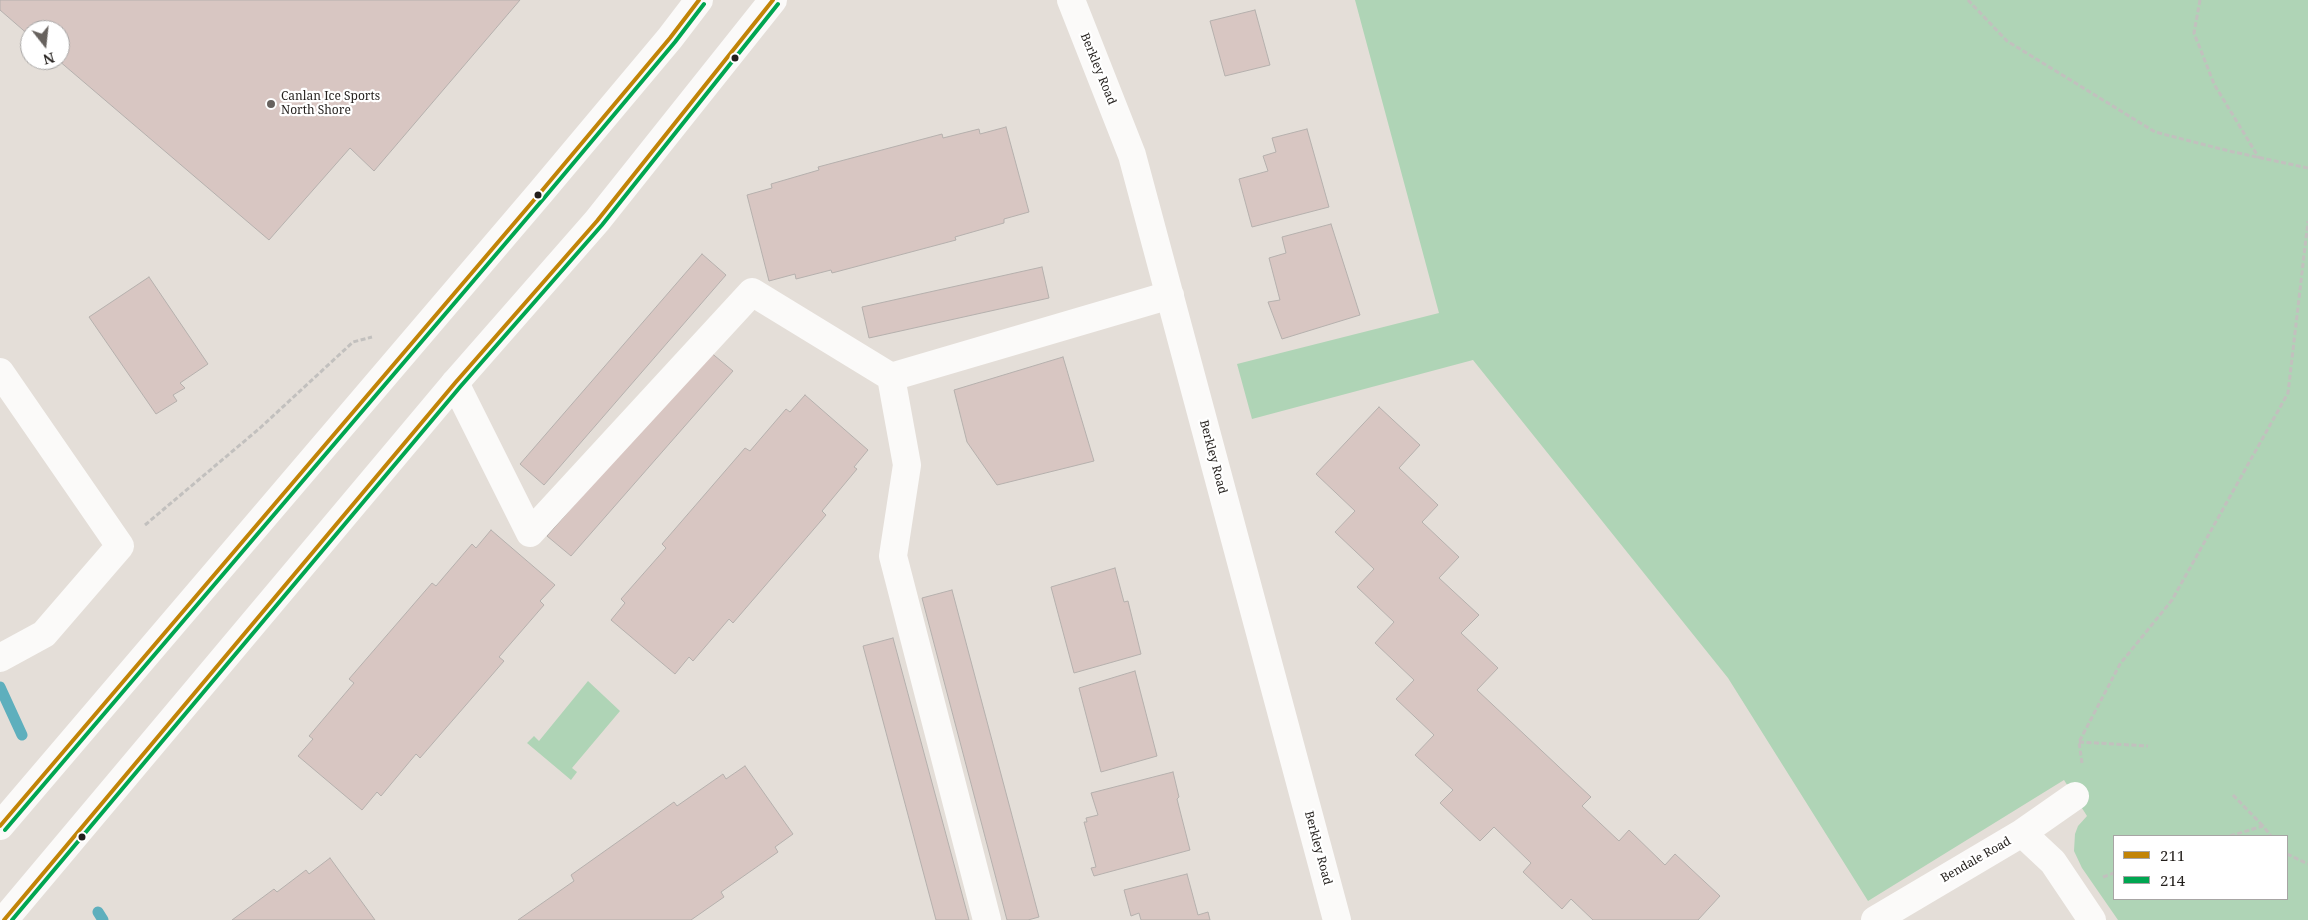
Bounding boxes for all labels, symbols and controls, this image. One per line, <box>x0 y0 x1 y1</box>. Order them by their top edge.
north arrow <box>20 20 70 70</box>
street label: Berkley Road <box>1077 31 1119 107</box>
text: N <box>41 48 57 70</box>
unlabelled marker <box>730 53 740 63</box>
place label: Canlan Ice Sports North Shore <box>281 90 380 118</box>
marker: Canlan Ice Sports North Shore <box>265 98 277 110</box>
unlabelled marker <box>533 190 543 200</box>
street label: Berkley Road <box>1196 418 1230 496</box>
street label: Berkley Road <box>1301 809 1335 887</box>
unlabelled marker <box>77 832 87 842</box>
street label: Bendale Road <box>1938 834 2014 886</box>
legend <box>2113 835 2288 900</box>
text: 211 <box>2160 845 2185 865</box>
text: 214 <box>2160 870 2185 890</box>

